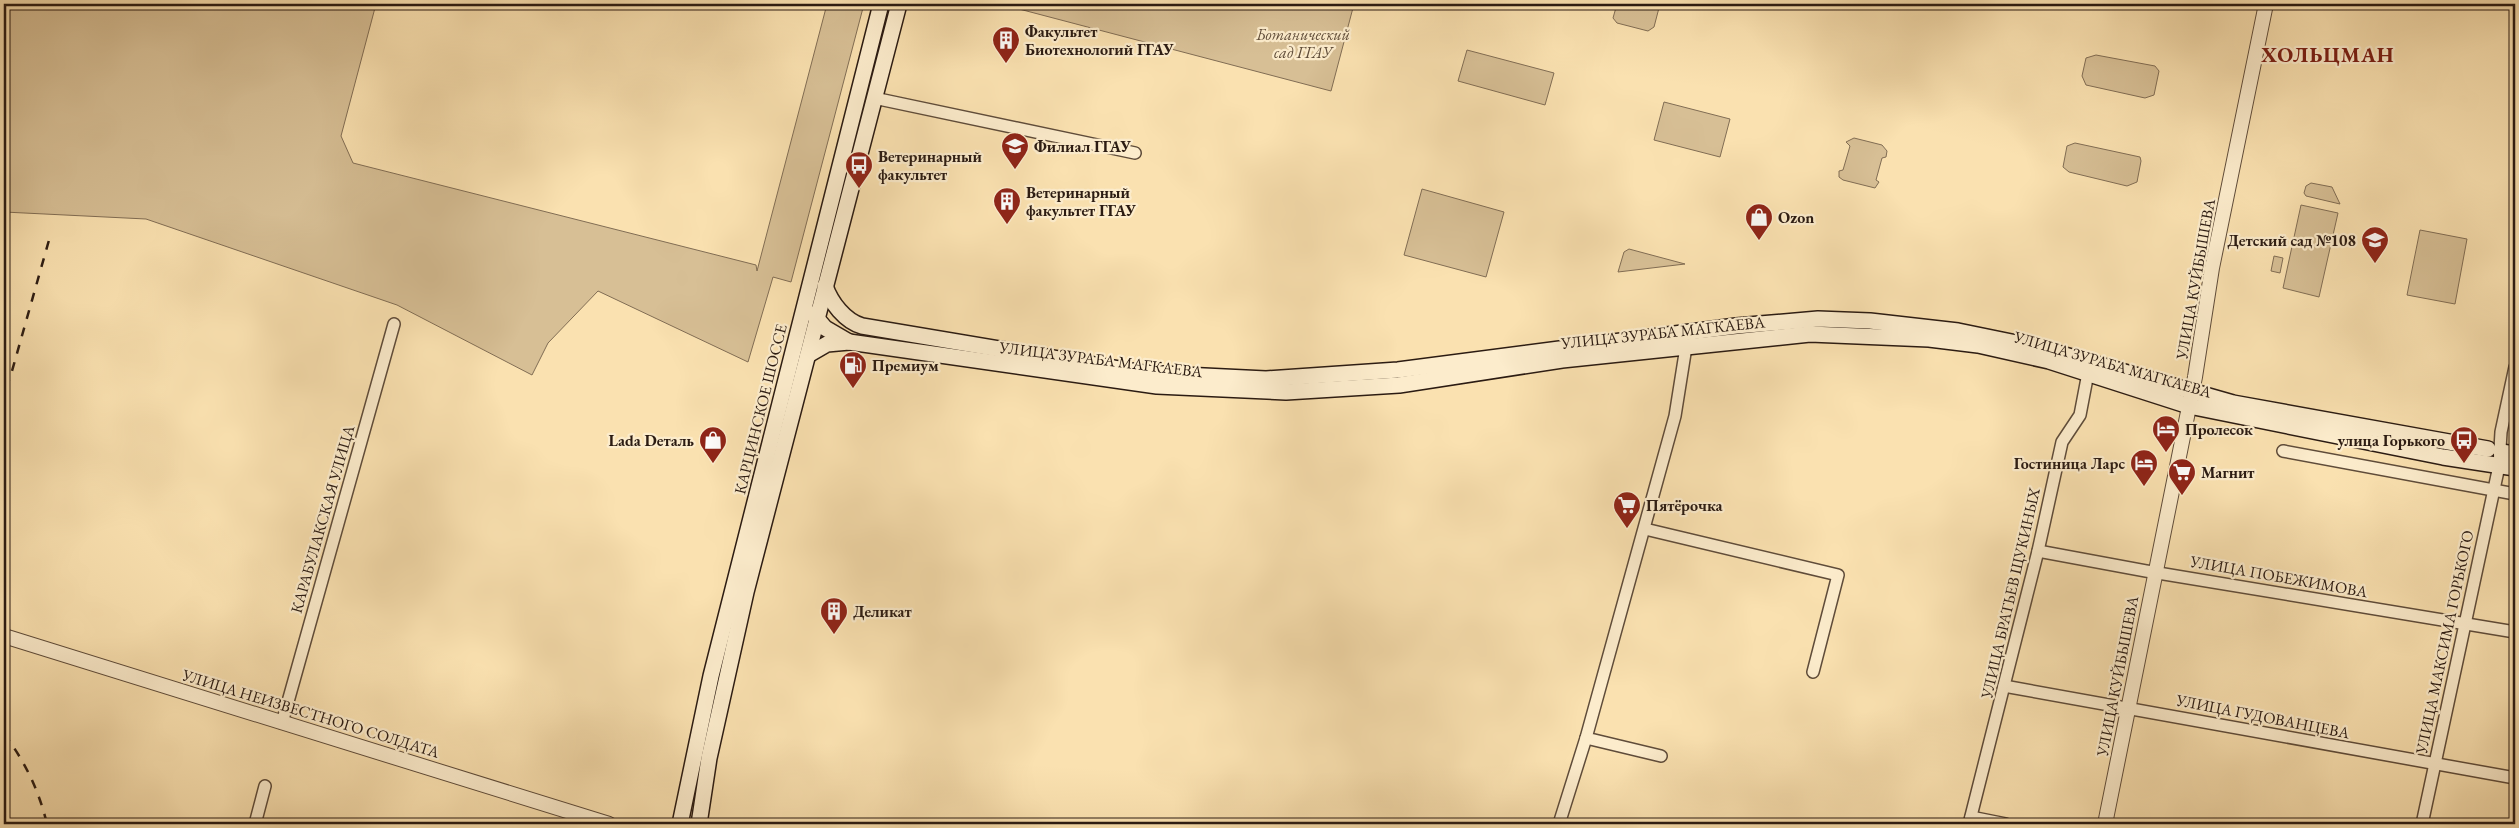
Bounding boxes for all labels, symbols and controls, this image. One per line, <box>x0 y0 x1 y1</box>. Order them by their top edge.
place label: Факультет Биотехнологий ГГАУ <box>1025 21 1174 60</box>
park label: Ботанический сад ГГАУ <box>1255 24 1350 63</box>
building icon: Факультет Биотехнологий ГГАУ <box>991 25 1021 64</box>
district label: ХОЛЬЦМАН <box>2260 41 2395 68</box>
school or university icon: Филиал ГГАУ <box>1000 131 1030 170</box>
place label: Филиал ГГАУ <box>1034 136 1131 157</box>
place label: Ветеринарный факультет <box>878 146 983 185</box>
bus stop icon: Ветеринарный факультет <box>844 150 874 189</box>
place label: Ветеринарный факультет ГГАУ <box>1026 182 1136 221</box>
building icon: Ветеринарный факультет ГГАУ <box>992 186 1022 225</box>
street label: УЛИЦА КУЙБЫШЕВА <box>2171 196 2220 362</box>
shop icon: Ozon <box>1744 202 1774 241</box>
place label: Ozon <box>1778 207 1814 228</box>
school or university icon: Детский сад №108 <box>2360 225 2390 264</box>
place label: Детский сад №108 <box>2227 230 2356 251</box>
street label: УЛИЦА ЗУРАБА МАГКАЕВА <box>1559 311 1767 354</box>
street label: КАРЦИНСКОЕ ШОССЕ <box>729 322 792 497</box>
street label: УЛИЦА ЗУРАБА МАГКАЕВА <box>2011 326 2215 403</box>
street label: УЛИЦА ЗУРАБА МАГКАЕВА <box>997 336 1205 383</box>
fuel station icon: Премиум <box>838 350 868 389</box>
place label: Премиум <box>872 355 939 376</box>
hotel icon: Пролесок <box>2151 414 2181 453</box>
place label: Пролесок <box>2185 419 2253 440</box>
street label: КАРАБУЛАКСКАЯ УЛИЦА <box>286 422 360 616</box>
shop icon: Lada Dеталь <box>698 425 728 464</box>
bus stop icon: улица Горького <box>2449 425 2479 464</box>
place label: Lada Dеталь <box>609 430 695 451</box>
place label: улица Горького <box>2337 430 2445 451</box>
hotel icon: Гостиница Ларс <box>2129 448 2159 487</box>
place label: Гостиница Ларс <box>2014 453 2125 474</box>
supermarket icon: Магнит <box>2167 457 2197 496</box>
place label: Магнит <box>2201 462 2255 483</box>
street label: УЛИЦА БРАТЬЕВ ЩУКИНЫХ <box>1976 485 2045 702</box>
supermarket icon: Пятёрочка <box>1612 490 1642 529</box>
place label: Пятёрочка <box>1646 495 1724 516</box>
street label: УЛИЦА МАКСИМА ГОРЬКОГО <box>2410 528 2478 757</box>
street label: УЛИЦА ПОБЕЖИМОВА <box>2188 550 2370 603</box>
street label: УЛИЦА КУЙБЫШЕВА <box>2091 593 2144 759</box>
building icon: Деликат <box>819 596 849 635</box>
place label: Деликат <box>853 601 912 622</box>
street label: УЛИЦА НЕИЗВЕСТНОГО СОЛДАТА <box>179 664 443 763</box>
street label: УЛИЦА ГУДОВАНЦЕВА <box>2173 689 2352 744</box>

